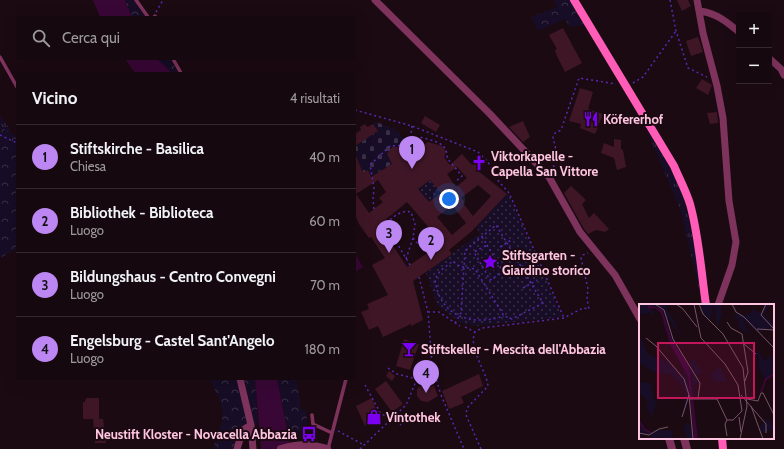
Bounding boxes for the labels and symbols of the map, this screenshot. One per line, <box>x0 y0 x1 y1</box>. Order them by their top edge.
restaurant icon: Köfererhof <box>582 110 600 128</box>
place label: Köfererhof <box>603 111 664 127</box>
pin: 1 <box>399 136 425 169</box>
place label: Viktorkapelle - Capella San Vittore <box>491 148 599 179</box>
church icon: Viktorkapelle - Capella San Vittore <box>470 154 488 172</box>
your location <box>439 189 459 209</box>
pin: 3 <box>376 220 402 253</box>
pin: 2 <box>418 227 444 260</box>
place label: Stiftsgarten - Giardino storico <box>502 247 591 278</box>
place icon: Stiftsgarten - Giardino storico <box>481 253 499 271</box>
inset map <box>639 304 774 439</box>
bar icon: Stiftskeller - Mescita dell'Abbazia <box>400 340 418 358</box>
place label: Stiftskeller - Mescita dell'Abbazia <box>421 341 606 357</box>
pin: 4 <box>413 360 439 393</box>
shop icon: Vintothek <box>365 408 383 426</box>
place label: Vintothek <box>386 409 441 425</box>
bus stop icon: Neustift Kloster - Novacella Abbazia <box>300 425 318 443</box>
place label: Neustift Kloster - Novacella Abbazia <box>95 426 298 442</box>

